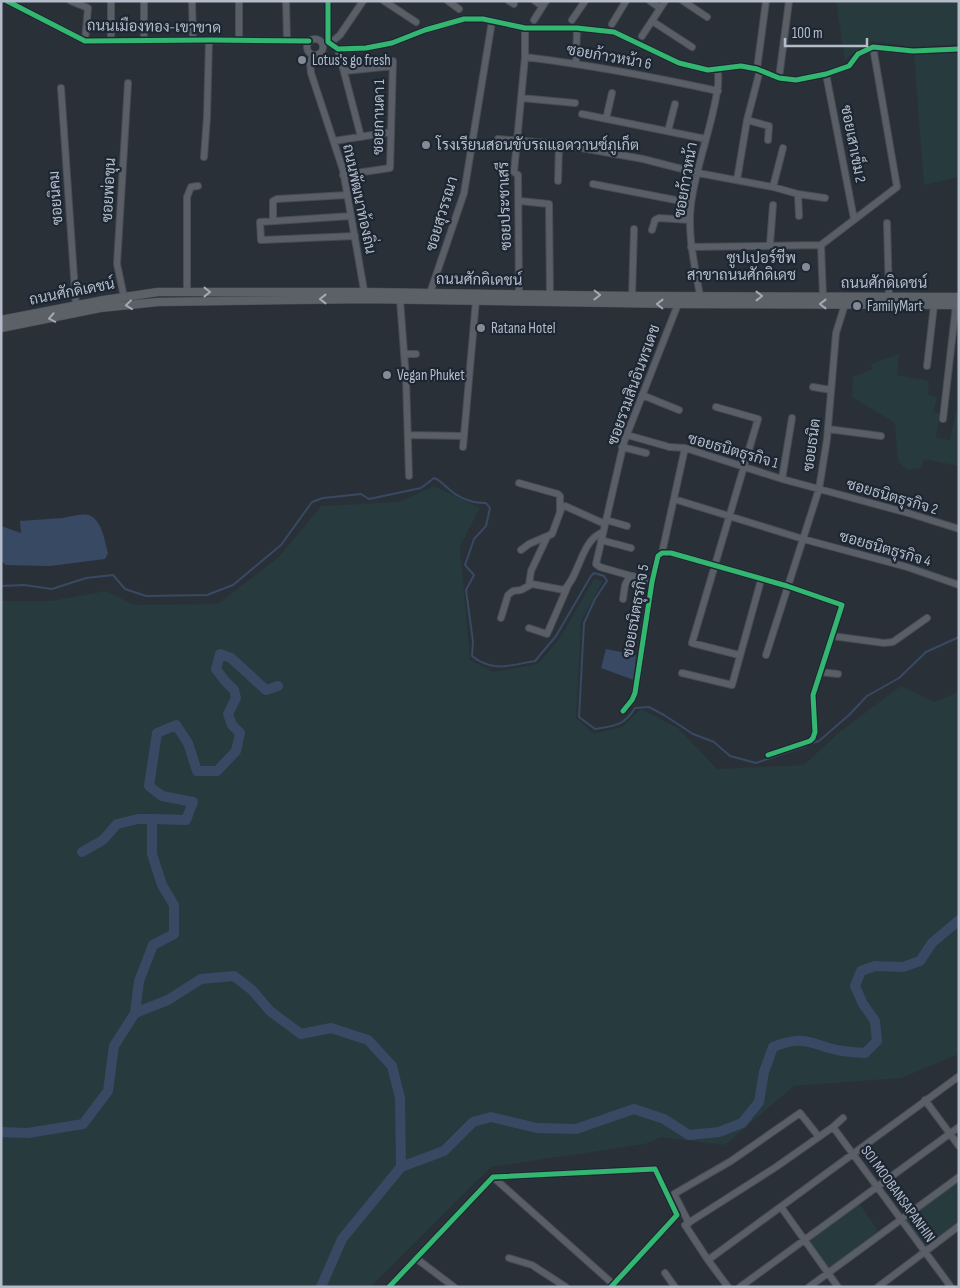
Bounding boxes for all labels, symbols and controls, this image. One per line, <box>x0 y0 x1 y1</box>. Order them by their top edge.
street label: ถนนเมืองทอง-เขาขาด <box>87 15 221 38</box>
scale bar <box>785 15 868 47</box>
text: 100 m <box>792 24 823 43</box>
street label: ซอยก้าวหน้า 6 <box>565 39 653 74</box>
place label: Lotus's go fresh <box>312 51 391 70</box>
marker: Lotus's go fresh <box>296 54 308 66</box>
street label: ซอยกานดา 1 <box>369 78 389 155</box>
street label: ซอยเสาเข็ม 2 <box>836 103 872 184</box>
place label: โรงเรียนสอนขับรถแอดวานซ์ภูเก็ต <box>435 134 639 155</box>
marker: โรงเรียนสอนขับรถแอดวานซ์ภูเก็ต <box>420 139 432 151</box>
street label: ซอยก้าวหน้า <box>669 140 702 219</box>
street label: ถนนพัฒนาท้องถิ่น <box>338 141 385 256</box>
street label: ซอยพ่อขุน <box>97 157 121 223</box>
street label: ซอยประชาเสรี <box>493 161 516 251</box>
street label: ซอยนิคม <box>45 170 67 226</box>
street label: ซอยสุวรรณา <box>422 174 463 254</box>
place label: ซูปเปอร์ชีพ สาขาถนนศักดิเดช <box>687 248 796 285</box>
marker: ซูปเปอร์ชีพ สาขาถนนศักดิเดช <box>800 261 812 273</box>
street label: ถนนศักดิเดชน์ <box>436 269 522 290</box>
street label: ถนนศักดิเดชน์ <box>28 273 116 310</box>
street label: ถนนศักดิเดชน์ <box>841 273 927 293</box>
one-way arrow <box>204 287 211 297</box>
one-way arrow <box>594 290 601 300</box>
one-way arrow <box>756 291 764 301</box>
one-way arrow <box>318 294 326 304</box>
place label: FamilyMart <box>867 297 923 316</box>
one-way arrow <box>656 298 664 309</box>
one-way arrow <box>125 299 133 310</box>
one-way arrow <box>818 299 826 309</box>
marker: FamilyMart <box>851 300 863 312</box>
one-way arrow <box>48 312 57 322</box>
place label: Ratana Hotel <box>491 319 556 338</box>
marker: Ratana Hotel <box>475 322 487 334</box>
street label: ซอยรวมสินอินทรเดช <box>603 322 665 448</box>
place label: Vegan Phuket <box>397 366 465 385</box>
marker: Vegan Phuket <box>381 369 393 381</box>
street label: ซอยธนิต <box>799 417 825 473</box>
street label: ซอยธนิตธุรกิจ 1 <box>685 429 781 474</box>
street label: ซอยธนิตธุรกิจ 2 <box>844 475 940 520</box>
street label: ซอยธนิตธุรกิจ 4 <box>837 527 933 572</box>
street label: ซอยธนิตธุรกิจ 5 <box>618 563 655 659</box>
street label: SOI MOOBANSAPANHIN <box>857 1142 939 1246</box>

